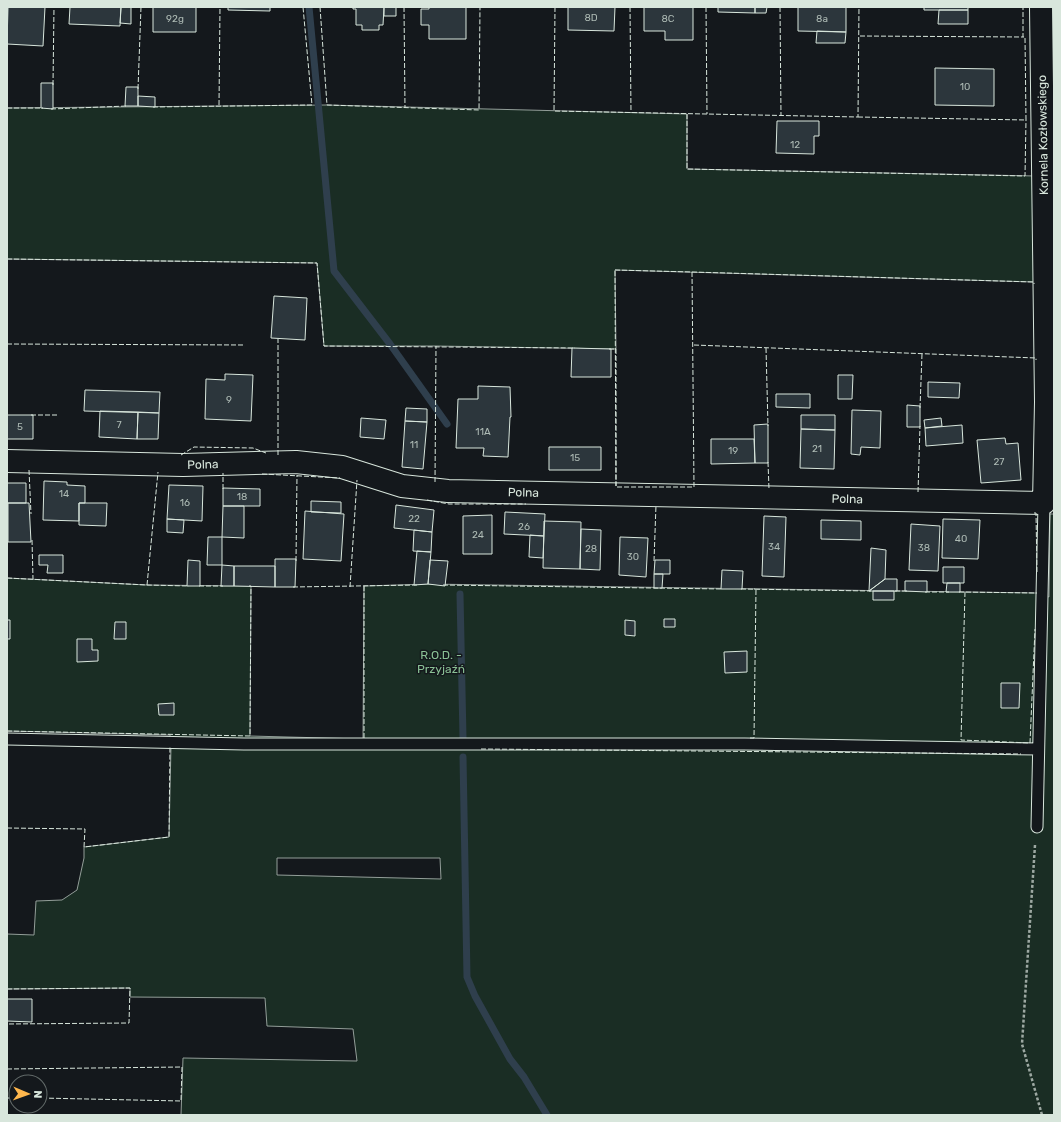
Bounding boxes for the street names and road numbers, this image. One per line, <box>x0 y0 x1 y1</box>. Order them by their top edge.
street label: Kornela Kozłowskiego <box>1035 75 1051 195</box>
street label: Polna <box>187 457 219 472</box>
street label: Polna <box>508 485 539 500</box>
street label: Polna <box>832 492 863 506</box>

